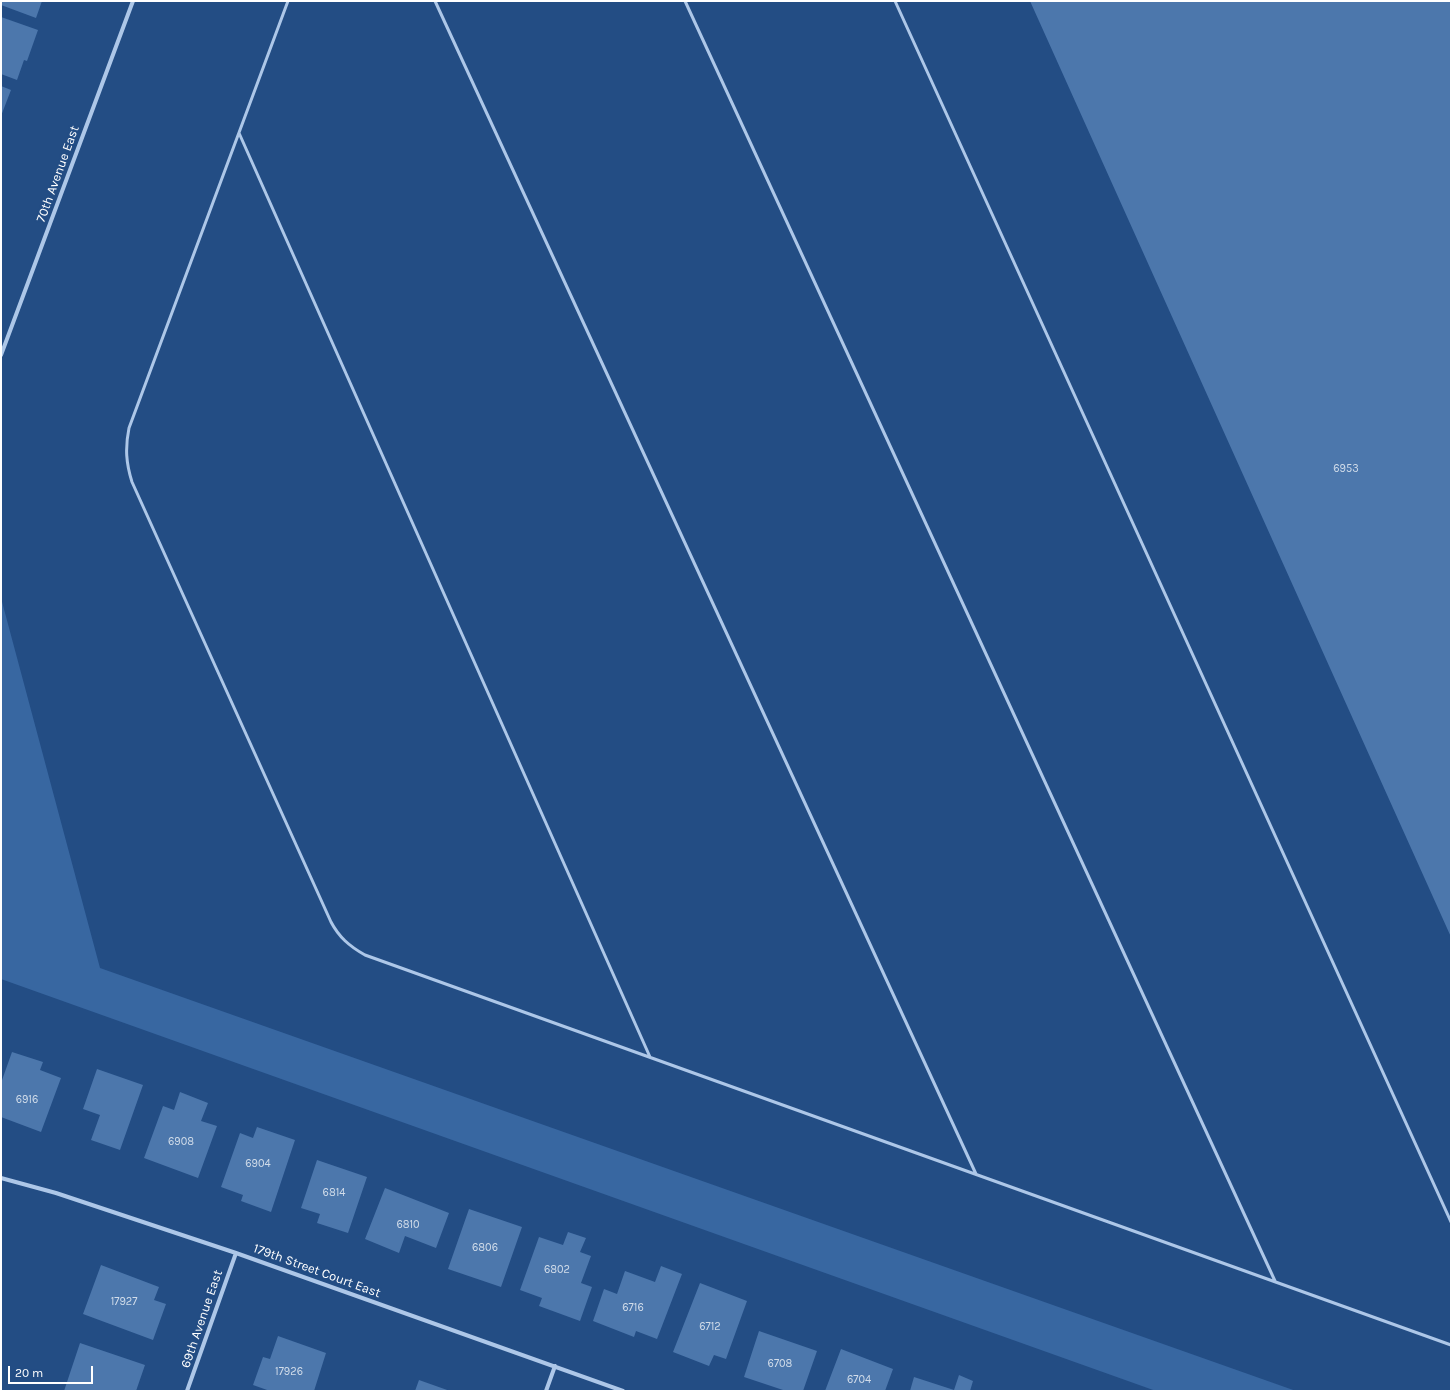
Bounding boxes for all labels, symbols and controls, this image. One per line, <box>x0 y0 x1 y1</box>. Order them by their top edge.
street label: 70th Avenue East <box>33 124 83 224</box>
house number: 6953 <box>1333 462 1359 476</box>
house number: 6916 <box>16 1093 38 1107</box>
house number: 6908 <box>168 1135 194 1149</box>
house number: 6904 <box>245 1157 271 1171</box>
house number: 6814 <box>323 1186 345 1200</box>
house number: 6810 <box>396 1218 420 1232</box>
street label: 179th Street Court East <box>251 1241 383 1301</box>
house number: 6806 <box>472 1241 498 1255</box>
house number: 6802 <box>544 1263 570 1277</box>
street label: 69th Avenue East <box>178 1268 226 1370</box>
house number: 17927 <box>111 1295 137 1309</box>
house number: 6716 <box>622 1301 644 1315</box>
house number: 6712 <box>699 1320 721 1334</box>
house number: 6708 <box>768 1357 792 1371</box>
scale bar <box>10 1358 95 1384</box>
house number: 17926 <box>275 1365 303 1379</box>
text: 20 m <box>15 1366 43 1380</box>
house number: 6704 <box>847 1373 871 1387</box>

